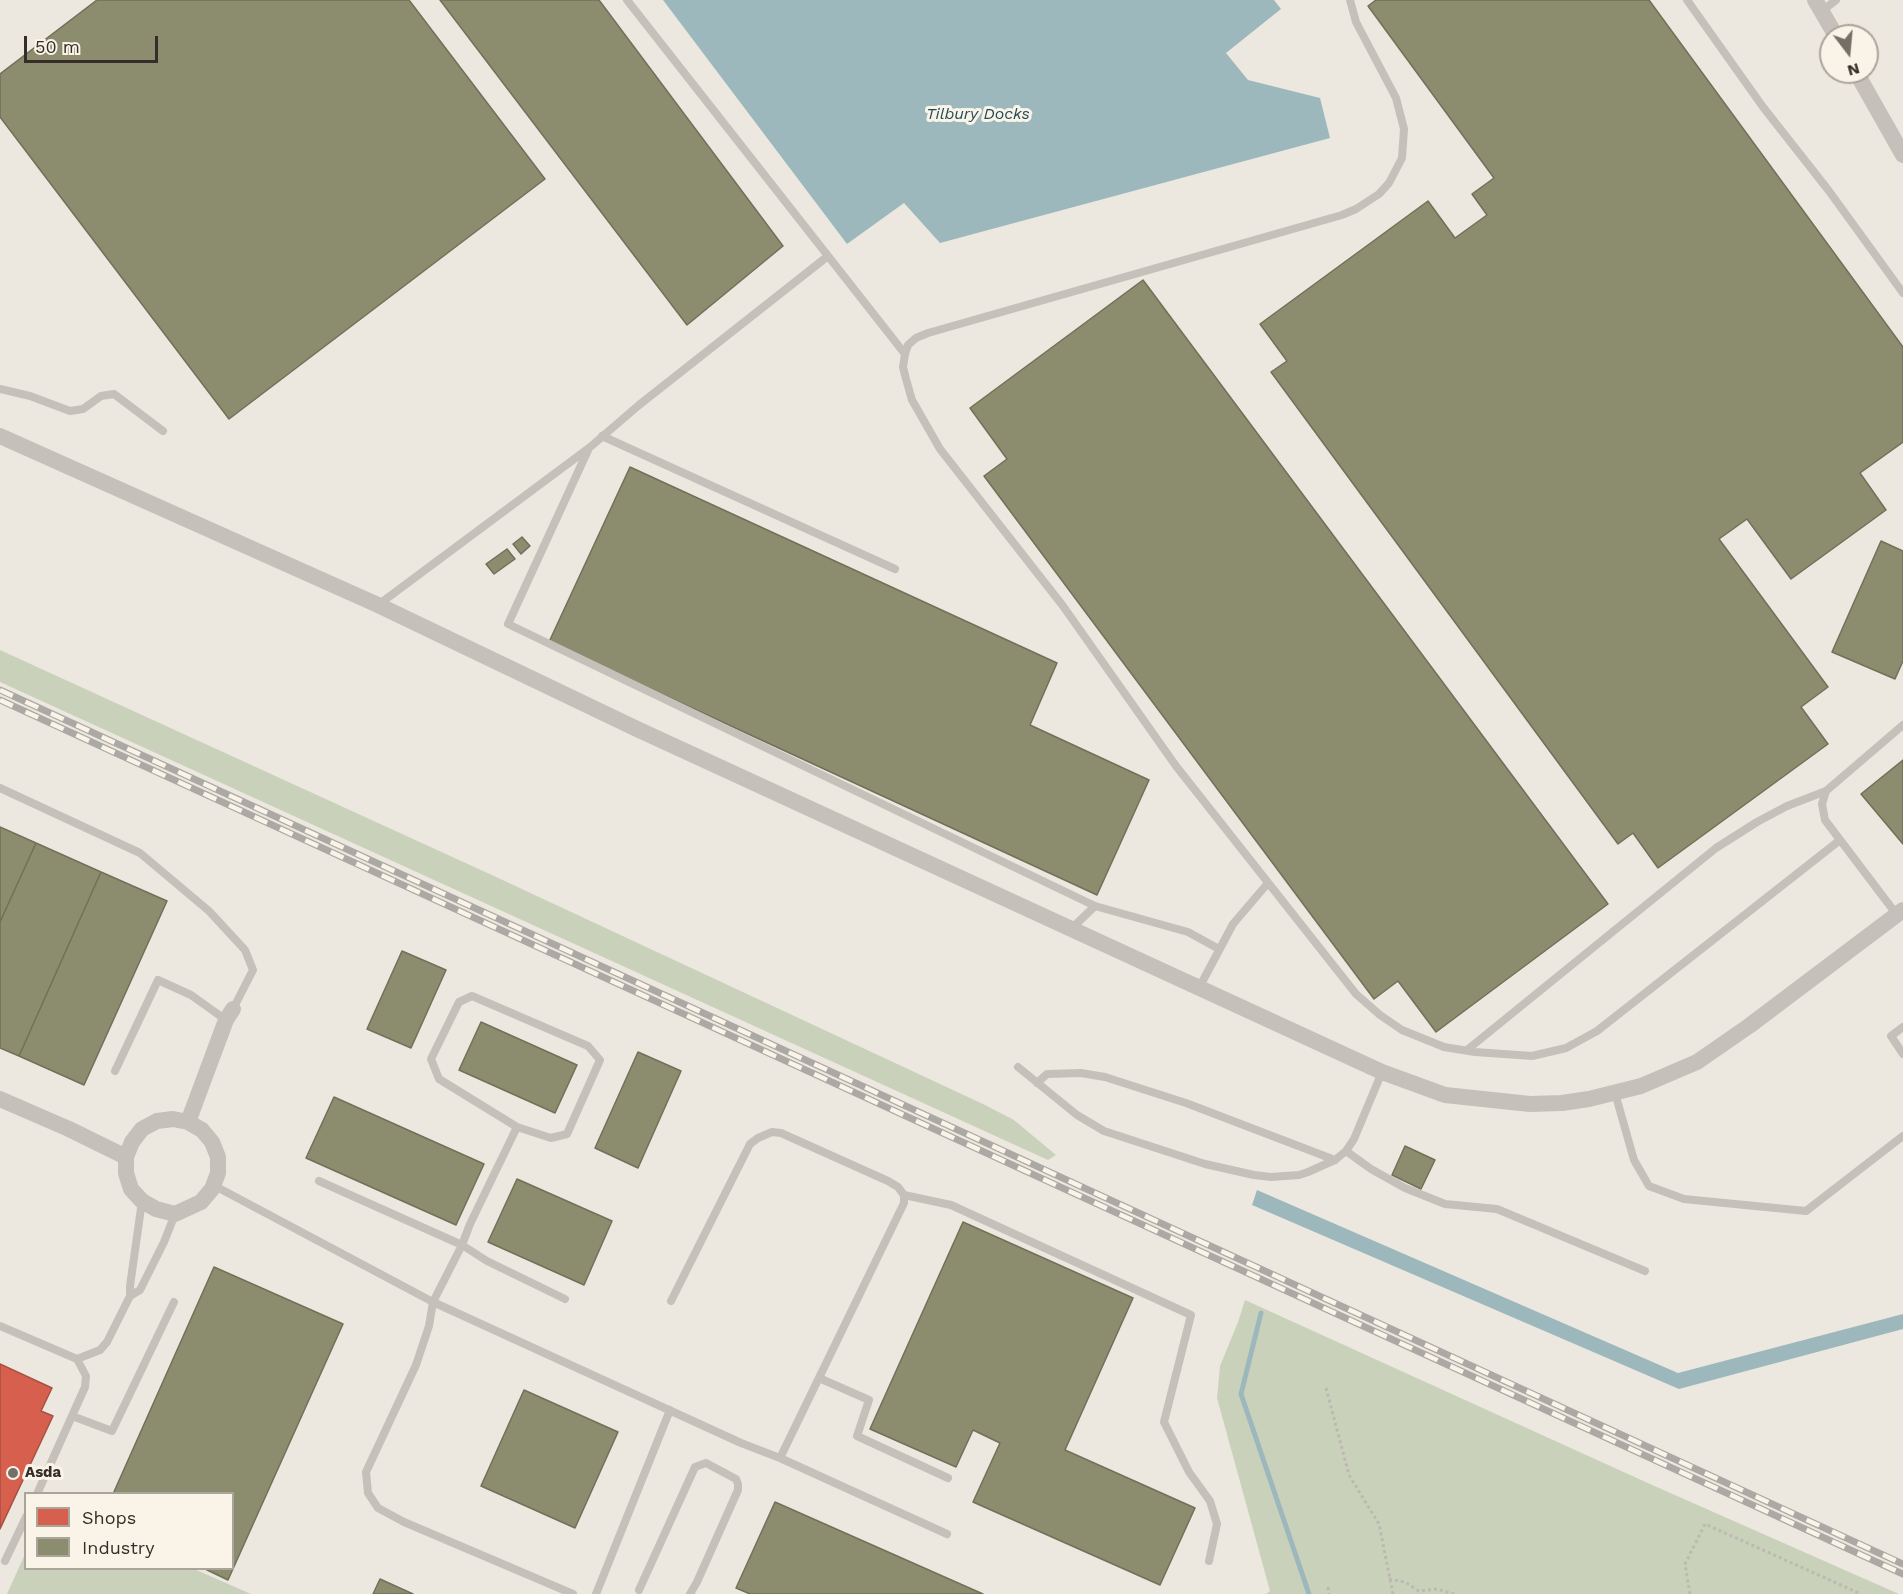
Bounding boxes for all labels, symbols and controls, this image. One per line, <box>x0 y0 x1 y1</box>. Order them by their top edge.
scale bar <box>27 24 160 62</box>
north arrow <box>1819 24 1879 84</box>
text: 50 m <box>35 36 80 57</box>
text: N <box>1845 59 1862 81</box>
water label: Tilbury Docks <box>926 104 1030 124</box>
place label: Asda <box>25 1464 61 1482</box>
marker: Asda <box>6 1466 20 1480</box>
legend <box>24 1492 234 1570</box>
text: Shops <box>82 1507 136 1528</box>
text: Industry <box>82 1537 154 1558</box>

